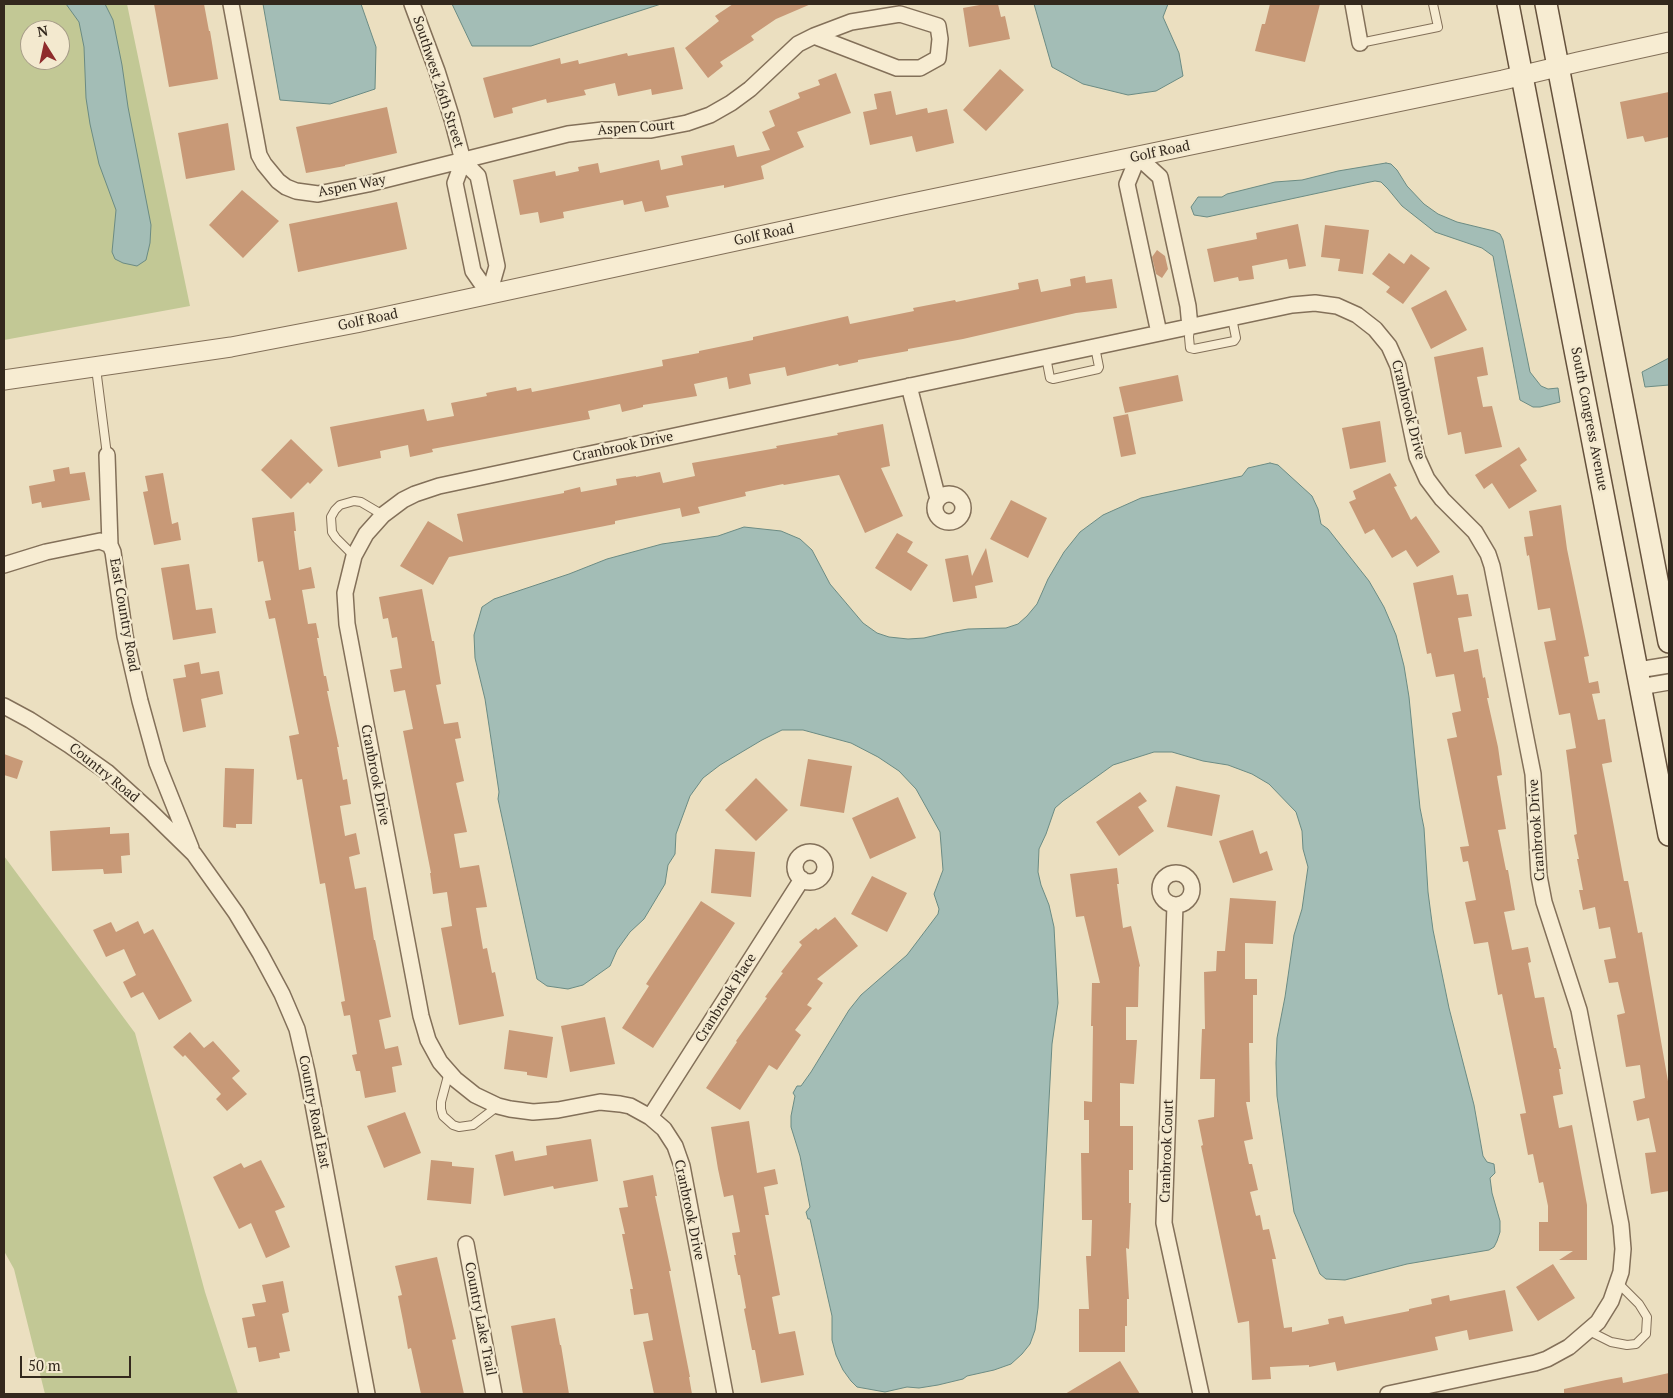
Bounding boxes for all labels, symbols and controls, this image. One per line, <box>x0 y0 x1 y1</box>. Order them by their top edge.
street label: Southwest 26th Street <box>409 14 467 150</box>
north arrow <box>20 20 70 70</box>
text: N <box>36 20 49 41</box>
street label: Aspen Court <box>597 117 675 139</box>
street label: Golf Road <box>1128 137 1192 167</box>
street label: Aspen Way <box>317 171 387 201</box>
street label: Golf Road <box>732 220 796 250</box>
street label: Golf Road <box>336 305 400 335</box>
street label: South Congress Avenue <box>1567 346 1611 492</box>
street label: Cranbrook Drive <box>1387 358 1429 462</box>
street label: Cranbrook Drive <box>571 428 675 466</box>
street label: East Country Road <box>106 557 142 673</box>
street label: Cranbrook Drive <box>357 723 393 827</box>
street label: Country Road <box>66 740 142 806</box>
street label: Cranbrook Drive <box>1525 778 1549 882</box>
street label: Cranbrook Place <box>692 950 760 1046</box>
street label: Country Road East <box>295 1054 333 1170</box>
street label: Cranbrook Court <box>1157 1099 1177 1203</box>
street label: Cranbrook Drive <box>670 1158 708 1262</box>
street label: Country Lake Trail <box>461 1261 499 1377</box>
scale bar <box>22 1346 134 1378</box>
text: 50 m <box>28 1355 61 1375</box>

